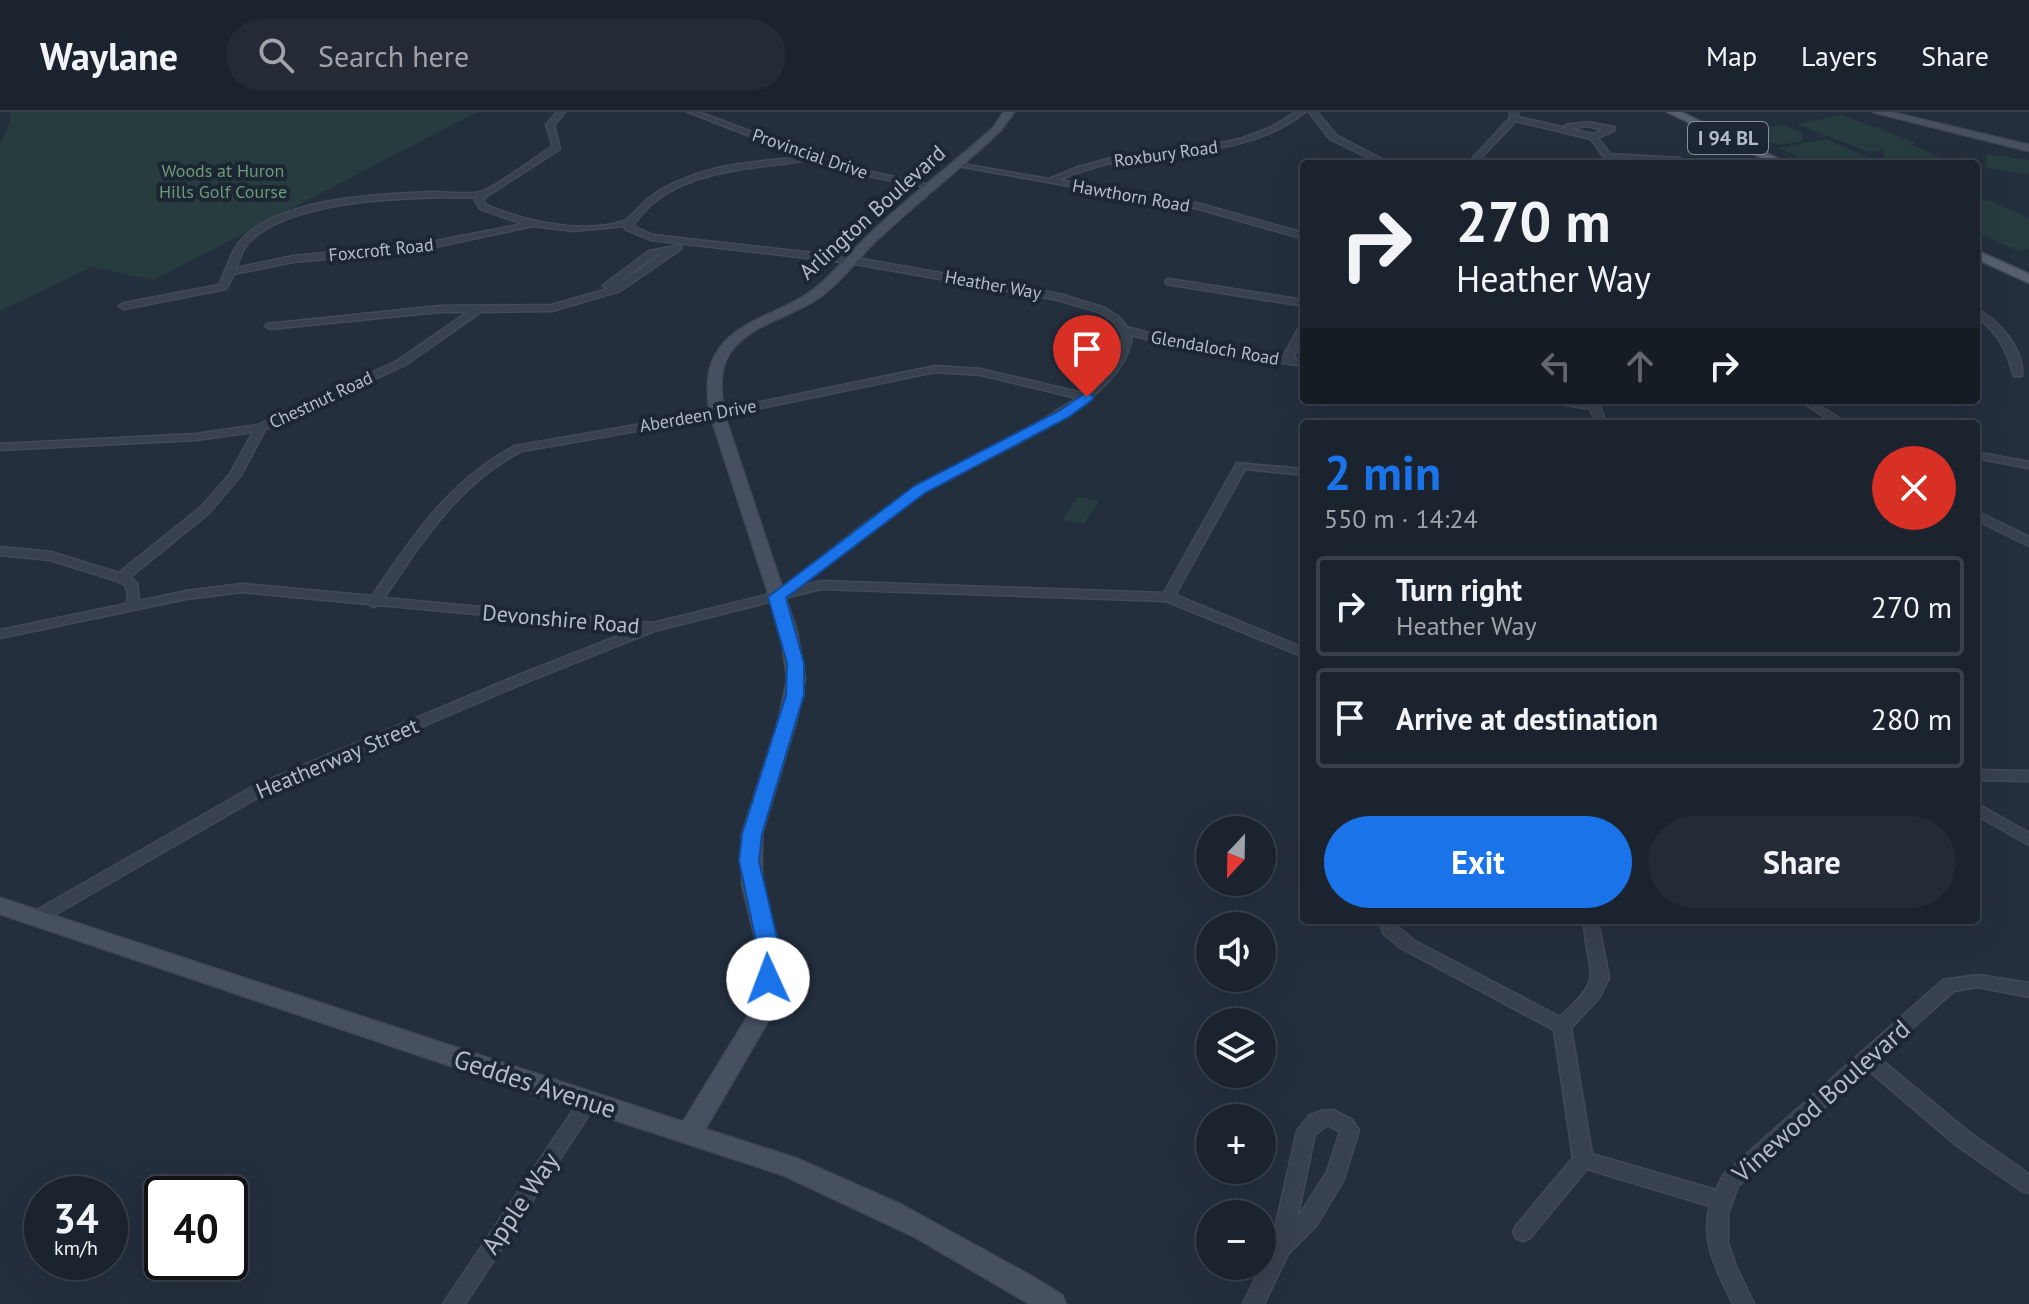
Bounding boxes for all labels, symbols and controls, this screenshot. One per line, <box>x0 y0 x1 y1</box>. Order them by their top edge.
search box <box>226 19 786 91</box>
text: Waylane <box>40 31 178 80</box>
icon: search <box>254 33 298 77</box>
text: Search here <box>318 36 469 75</box>
text: Map <box>1706 37 1757 74</box>
text: Layers <box>1801 37 1877 74</box>
text: Share <box>1921 37 1989 74</box>
road number: I 94 BL <box>1688 122 1768 154</box>
street label: Provincial Drive <box>749 123 871 184</box>
street label: Roxbury Road <box>1113 135 1219 172</box>
street label: Arlington Boulevard <box>793 139 951 285</box>
park label: Woods at Huron Hills Golf Course <box>159 159 287 203</box>
street label: Hawthorn Road <box>1071 174 1192 217</box>
text: 270 m <box>1456 185 1611 257</box>
icon: right <box>1324 192 1428 296</box>
street label: Foxcroft Road <box>327 233 435 266</box>
text: Heather Way <box>1456 255 1651 302</box>
street label: Heather Way <box>943 265 1044 304</box>
pin <box>1053 315 1121 397</box>
street label: Glendaloch Road <box>1149 325 1281 370</box>
icon: arrive <box>1065 327 1109 371</box>
icon: left <box>1534 344 1578 388</box>
icon: ahead <box>1618 344 1662 388</box>
icon: right <box>1702 344 1746 388</box>
street label: Chestnut Road <box>265 366 376 434</box>
street label: Aberdeen Drive <box>638 394 758 437</box>
text: 2 min <box>1324 441 1441 503</box>
button: close <box>1872 446 1956 530</box>
text: 550 m · 14:24 <box>1324 502 1478 535</box>
text: Turn right <box>1396 570 1522 609</box>
icon: right <box>1328 584 1372 628</box>
text: 270 m <box>1871 587 1952 626</box>
street label: Devonshire Road <box>481 598 641 640</box>
text: Heather Way <box>1396 609 1537 642</box>
icon: arrive <box>1328 696 1372 740</box>
text: Arrive at destination <box>1396 699 1658 738</box>
text: 280 m <box>1871 699 1952 738</box>
street label: Heatherway Street <box>252 711 423 805</box>
north arrow <box>1196 816 1276 896</box>
map controls <box>1196 816 1276 1280</box>
button: Exit <box>1324 816 1632 908</box>
button: Share <box>1648 816 1956 908</box>
button: sound <box>1196 912 1276 992</box>
position arrow <box>726 937 810 1021</box>
button: layers <box>1196 1008 1276 1088</box>
street label: Vinewood Boulevard <box>1724 1012 1916 1190</box>
street label: Geddes Avenue <box>450 1042 620 1125</box>
button: + <box>1196 1104 1276 1184</box>
street label: Apple Way <box>473 1145 566 1260</box>
speed limit sign: 40 <box>144 1176 248 1280</box>
text: 34 <box>53 1192 99 1244</box>
button: − <box>1196 1200 1276 1280</box>
text: km/h <box>54 1235 98 1261</box>

